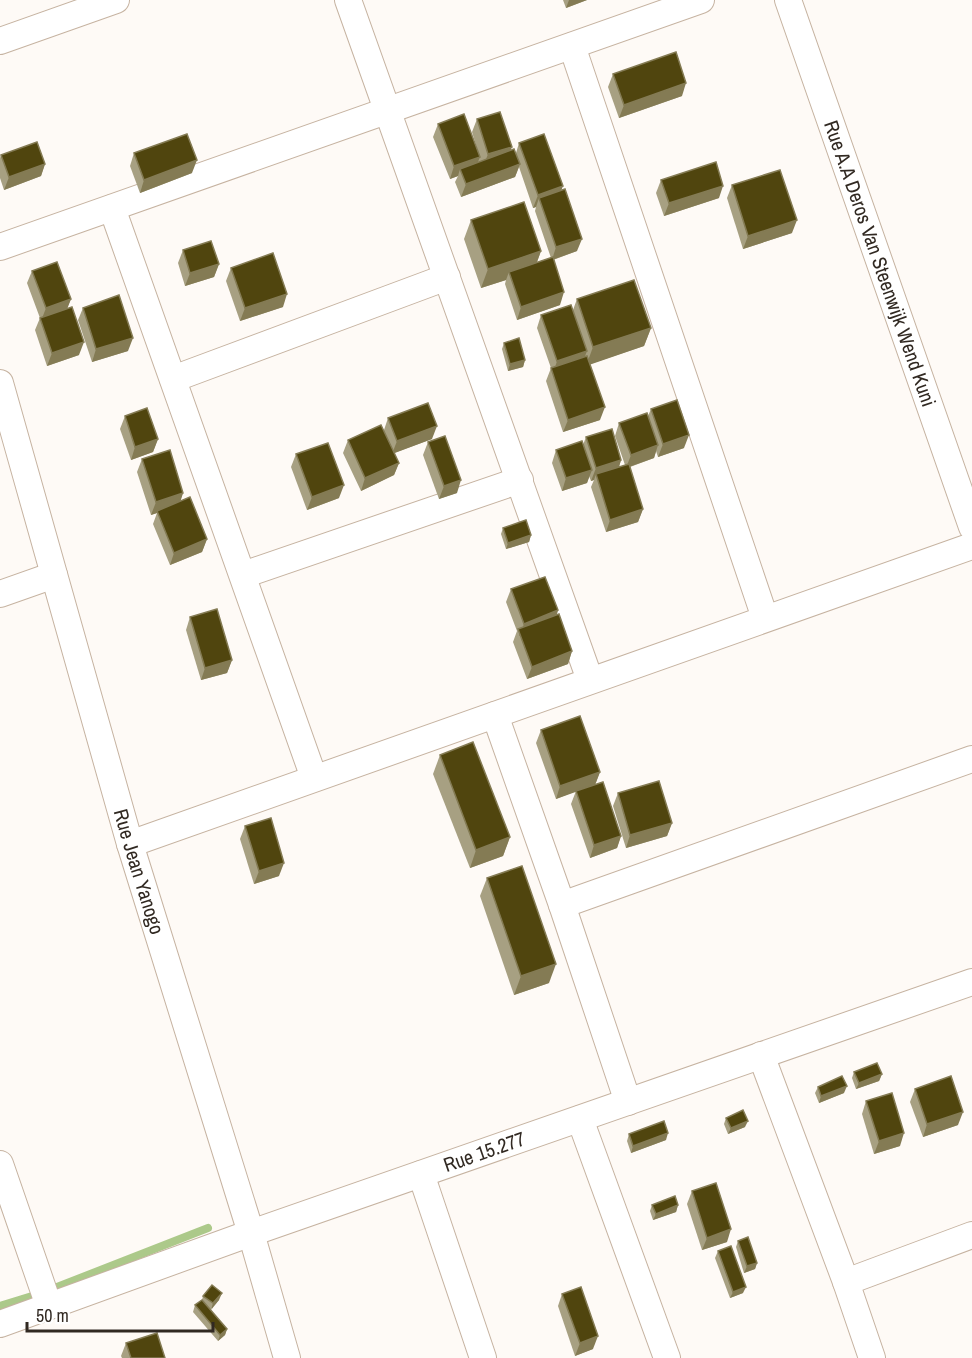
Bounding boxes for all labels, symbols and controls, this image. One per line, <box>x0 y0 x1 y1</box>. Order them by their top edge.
street label: Rue A.A Deros Van Steenwijk Wend Kuni <box>818 117 943 410</box>
street label: Rue Jean Yanogo <box>108 806 171 938</box>
street label: Rue 15.277 <box>440 1125 529 1178</box>
scale bar <box>27 1295 213 1333</box>
text: 50 m <box>36 1303 69 1328</box>

